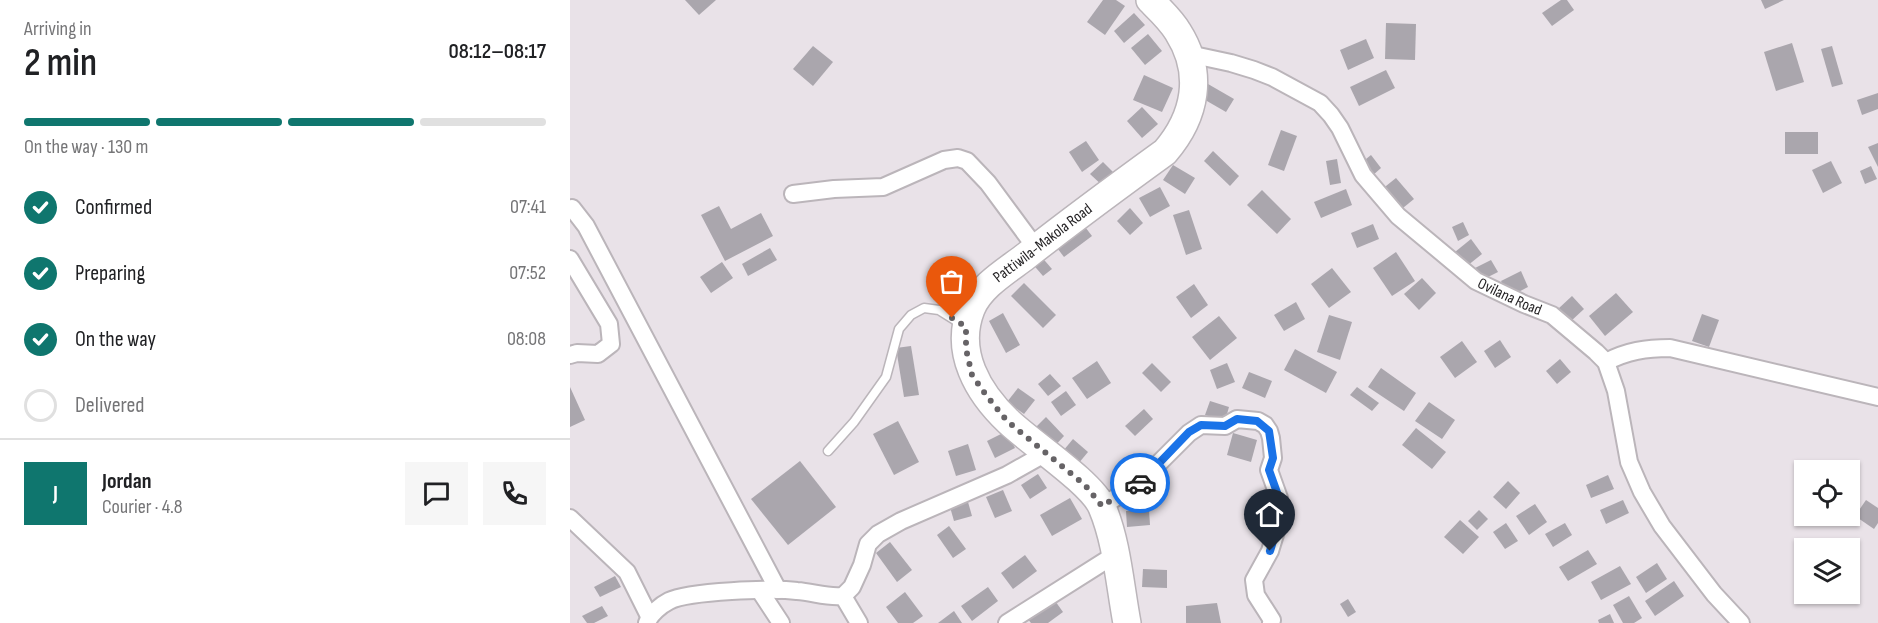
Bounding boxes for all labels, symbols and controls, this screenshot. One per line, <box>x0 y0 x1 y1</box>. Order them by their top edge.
text: Arriving in <box>24 17 92 41</box>
text: 08:12–08:17 <box>448 38 546 65</box>
text: 2 min <box>24 40 97 87</box>
text: On the way · 130 m <box>24 135 148 159</box>
icon: check <box>24 191 57 224</box>
text: Confirmed <box>75 194 152 221</box>
text: 07:41 <box>510 195 546 219</box>
street label: Pattiwila-Makola Road <box>989 199 1096 286</box>
pin <box>926 256 977 318</box>
icon: check <box>24 257 57 290</box>
text: Preparing <box>75 260 145 287</box>
text: 07:52 <box>509 261 546 285</box>
icon: bag <box>935 265 968 298</box>
street label: Ovilana Road <box>1475 274 1544 320</box>
icon: check <box>24 323 57 356</box>
text: On the way <box>75 326 156 353</box>
text: 08:08 <box>507 327 546 351</box>
text: Delivered <box>75 392 144 419</box>
courier <box>1110 453 1170 513</box>
map controls <box>1794 460 1860 604</box>
button: locate <box>1794 460 1860 526</box>
button: chat <box>405 462 468 525</box>
button: phone <box>483 462 546 525</box>
icon: car <box>1124 467 1157 500</box>
text: Jordan <box>102 468 151 495</box>
text: J <box>53 480 58 507</box>
pin <box>1244 489 1295 551</box>
text: Courier · 4.8 <box>102 495 183 519</box>
icon: home <box>1253 498 1286 531</box>
button: layers <box>1794 538 1860 604</box>

